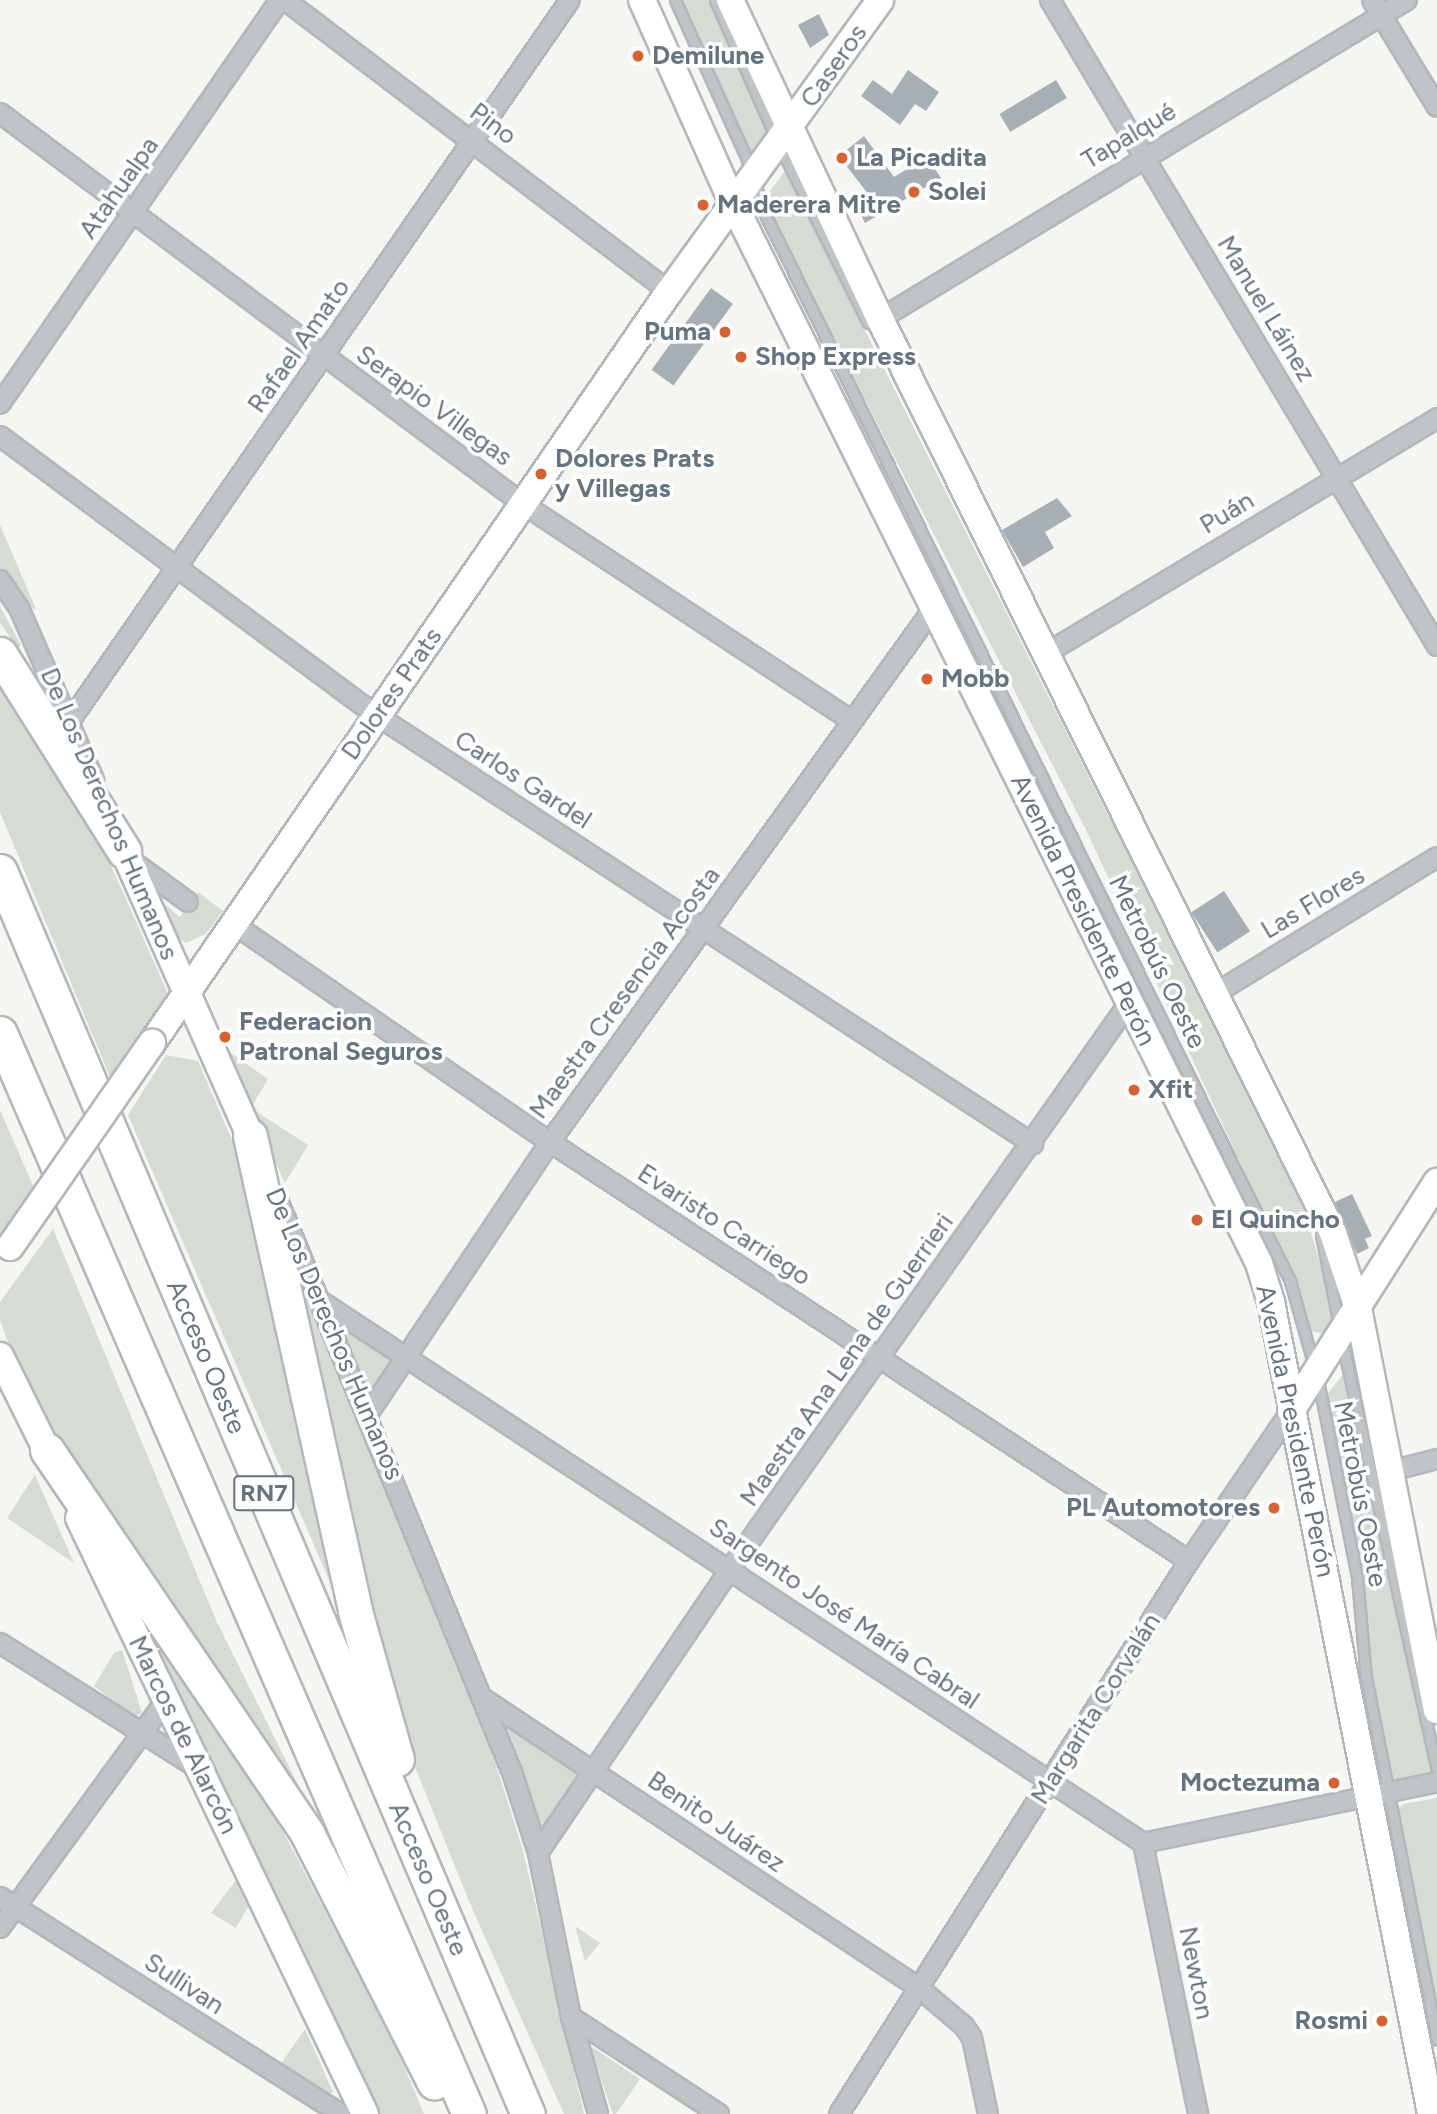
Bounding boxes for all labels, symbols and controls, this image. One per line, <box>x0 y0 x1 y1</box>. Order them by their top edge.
street label: Caseros <box>794 18 874 114</box>
place label: Demilune <box>652 40 764 72</box>
marker: Demilune <box>630 48 646 64</box>
street label: Pino <box>463 96 523 152</box>
street label: Tapalqué <box>1076 96 1182 176</box>
street label: Atahualpa <box>73 131 165 245</box>
place label: La Picadita <box>856 142 987 174</box>
marker: La Picadita <box>834 150 850 166</box>
place label: Solei <box>928 176 986 208</box>
marker: Solei <box>906 184 922 200</box>
place label: Maderera Mitre <box>717 189 901 221</box>
marker: Maderera Mitre <box>695 197 711 213</box>
street label: Manuel Láinez <box>1210 230 1322 388</box>
street label: Rafael Amato <box>241 273 357 419</box>
place label: Puma <box>644 316 711 348</box>
marker: Puma <box>717 324 733 340</box>
street label: Serapio Villegas <box>350 339 518 473</box>
place label: Shop Express <box>755 341 916 373</box>
marker: Shop Express <box>733 349 749 365</box>
place label: Dolores Prats y Villegas <box>555 443 714 504</box>
marker: Dolores Prats y Villegas <box>533 466 549 482</box>
street label: Puán <box>1194 485 1260 541</box>
street label: Dolores Prats <box>335 622 449 766</box>
street label: De Los Derechos Humanos <box>33 663 185 965</box>
place label: Mobb <box>941 663 1009 695</box>
marker: Mobb <box>919 671 935 687</box>
street label: Carlos Gardel <box>449 724 597 836</box>
street label: Avenida Presidente Perón <box>1004 769 1162 1051</box>
street label: Las Flores <box>1256 860 1370 946</box>
street label: Maestra Cresencia Acosta <box>523 861 727 1125</box>
street label: Metrobús Oeste <box>1102 870 1212 1054</box>
place label: Federacion Patronal Seguros <box>239 1006 443 1068</box>
marker: Federacion Patronal Seguros <box>217 1029 233 1045</box>
place label: Xfit <box>1148 1074 1193 1106</box>
marker: Xfit <box>1126 1082 1142 1098</box>
street label: Evaristo Carriego <box>632 1157 816 1293</box>
street label: De Los Derechos Humanos <box>258 1183 410 1485</box>
place label: El Quincho <box>1211 1204 1340 1236</box>
street label: Maestra Ana Lena de Guerrieri <box>734 1207 960 1513</box>
marker: El Quincho <box>1189 1212 1205 1228</box>
street label: Acceso Oeste <box>160 1276 252 1438</box>
street label: Avenida Presidente Perón <box>1249 1282 1341 1580</box>
street label: Metrobús Oeste <box>1327 1398 1393 1590</box>
road number: RN7 <box>232 1472 296 1513</box>
place label: PL Automotores <box>1066 1492 1260 1524</box>
marker: PL Automotores <box>1266 1500 1282 1516</box>
street label: Sargento José María Cabral <box>703 1512 985 1716</box>
street label: Margarita Corvalán <box>1025 1608 1167 1810</box>
street label: Marcos de Alarcón <box>122 1631 244 1839</box>
street label: Benito Juárez <box>641 1765 791 1879</box>
place label: Moctezuma <box>1180 1767 1320 1799</box>
marker: Moctezuma <box>1326 1775 1342 1791</box>
street label: Acceso Oeste <box>382 1798 474 1960</box>
street label: Newton <box>1172 1924 1220 2022</box>
street label: Sullivan <box>138 1947 230 2021</box>
place label: Rosmi <box>1295 2005 1368 2037</box>
marker: Rosmi <box>1374 2013 1390 2029</box>

